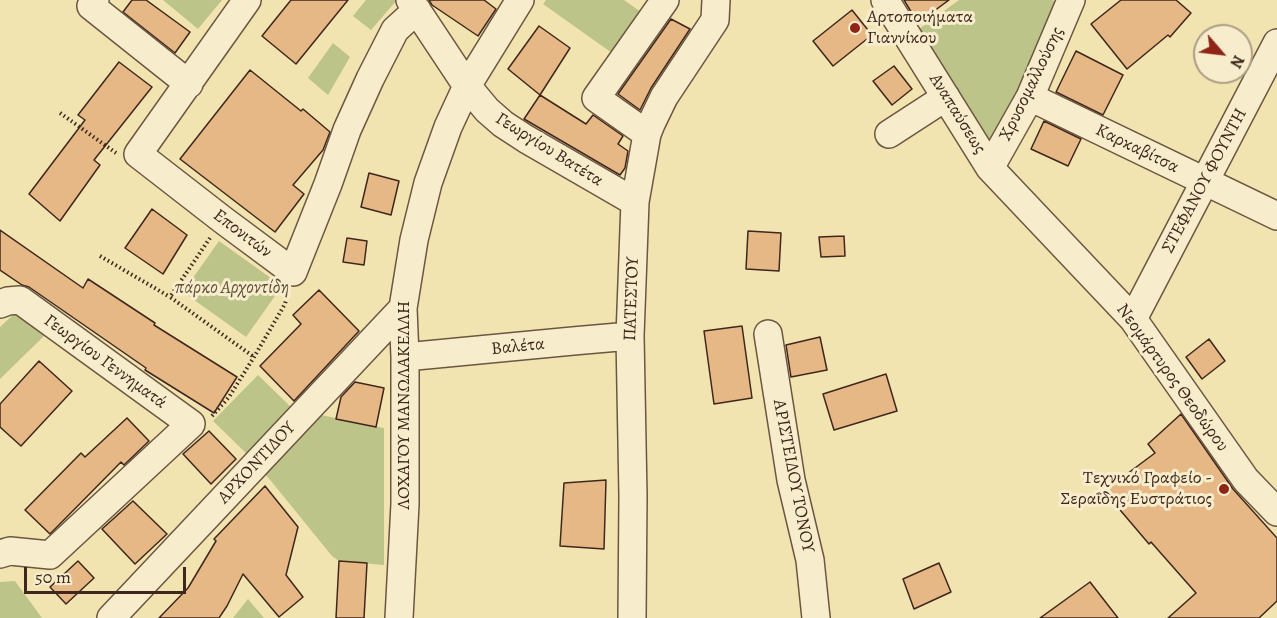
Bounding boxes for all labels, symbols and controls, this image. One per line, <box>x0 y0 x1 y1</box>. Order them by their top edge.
place label: Αρτοποιήματα Γιαννίκου <box>867 7 973 50</box>
marker: Αρτοποιήματα Γιαννίκου <box>848 21 862 35</box>
street label: Χρυσομαλλούσης <box>995 23 1069 145</box>
north arrow <box>1193 24 1253 84</box>
text: N <box>1225 51 1250 72</box>
street label: Αναπαύσεως <box>924 70 990 158</box>
street label: ΣΤΕΦΑΝΟΥ ΦΟΥΝΤΗ <box>1158 105 1252 257</box>
street label: Γεωργίου Βατέτα <box>491 108 607 192</box>
street label: Καρκαβίτσα <box>1092 120 1182 178</box>
street label: Επονιτών <box>208 205 276 263</box>
street label: ΠΑΤΕΣΤΟΥ <box>620 256 644 342</box>
park label: πάρκο Αρχοντίδη <box>175 278 289 300</box>
street label: Νεομάρτυρος Θεοδώρου <box>1111 300 1233 456</box>
street label: ΛΟΧΑΓΟΥ ΜΑΝΩΛΑΚΕΛΛΗ <box>394 301 416 509</box>
street label: Γεωργίου Γεννηματά <box>39 310 171 414</box>
street label: Βαλέτα <box>490 333 546 361</box>
street label: ΑΡΙΣΤΕΙΔΟΥ ΤΟΝΟΥ <box>768 398 818 554</box>
street label: ΑΡΧΟΝΤΙΔΟΥ <box>213 417 301 509</box>
place label: Τεχνικό Γραφείο - Σεραΐδης Ευστράτιος <box>1061 468 1212 510</box>
marker: Τεχνικό Γραφείο - Σεραΐδης Ευστράτιος <box>1217 482 1231 496</box>
scale bar <box>27 555 189 593</box>
text: 50 m <box>35 565 71 589</box>

